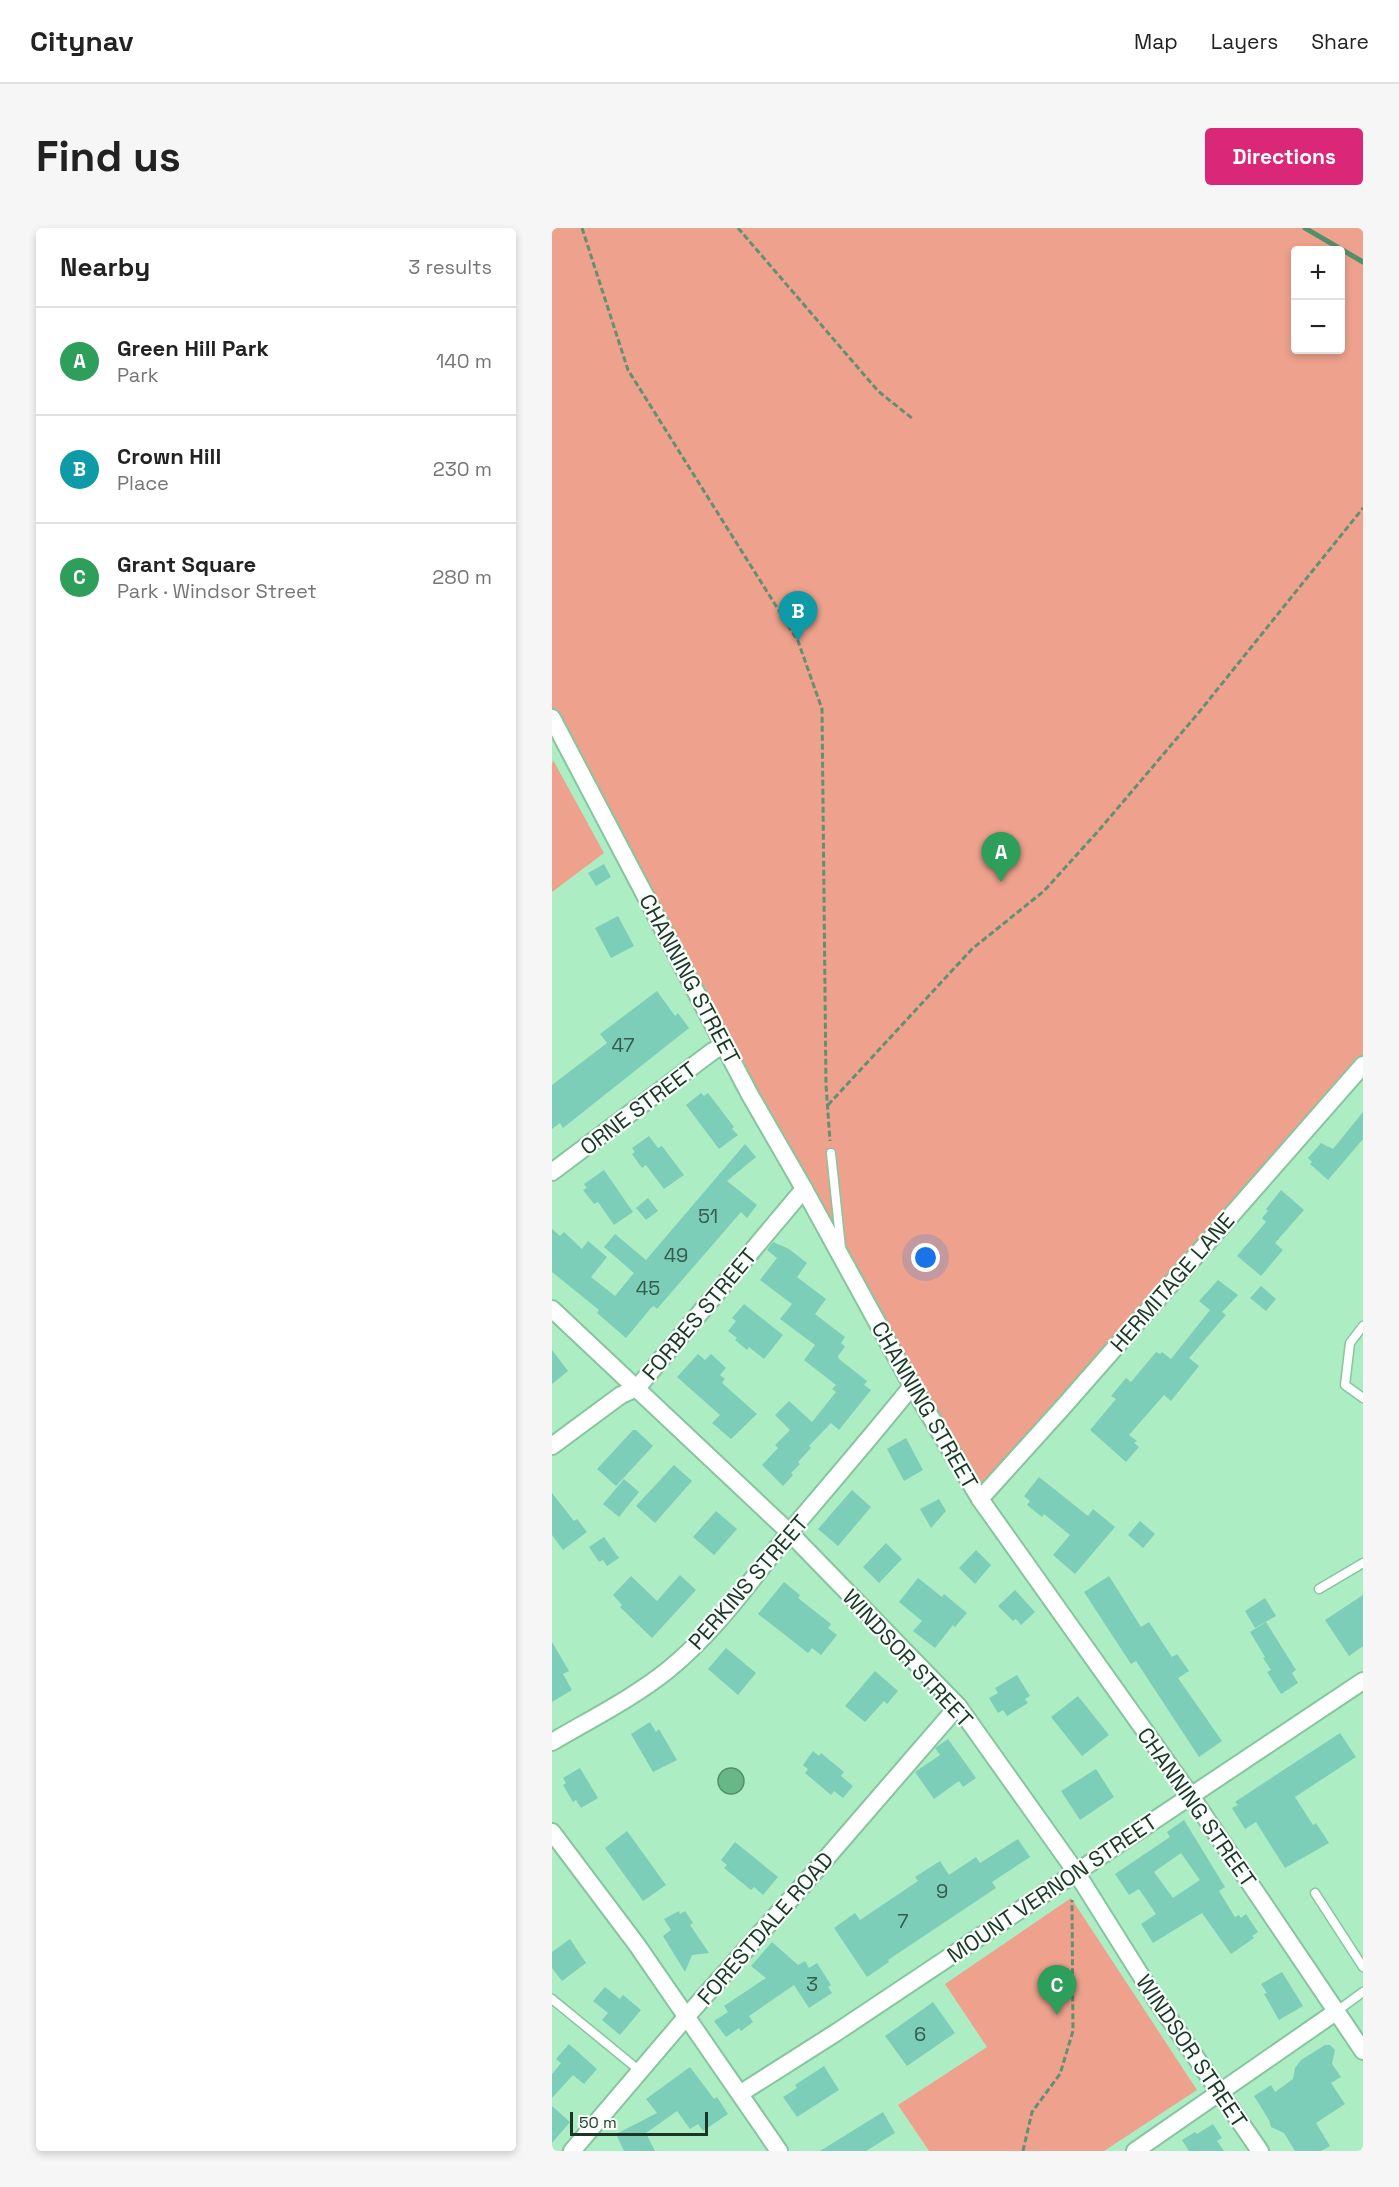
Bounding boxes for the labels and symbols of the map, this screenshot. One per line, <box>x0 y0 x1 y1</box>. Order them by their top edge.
pin: B <box>778 592 818 641</box>
pin: A <box>982 832 1020 882</box>
street label: CHANNING STREET <box>633 889 747 1069</box>
house number: 47 <box>611 1032 635 1058</box>
street label: ORNE STREET <box>574 1055 702 1161</box>
house number: 51 <box>698 1203 718 1229</box>
street label: HERMITAGE LANE <box>1104 1207 1240 1357</box>
street label: FORBES STREET <box>636 1242 762 1386</box>
house number: 49 <box>664 1242 688 1268</box>
your location <box>911 1243 940 1272</box>
house number: 45 <box>636 1275 660 1301</box>
street label: CHANNING STREET <box>866 1316 984 1494</box>
street label: PERKINS STREET <box>682 1509 814 1655</box>
street label: WINDSOR STREET <box>837 1583 979 1733</box>
street label: CHANNING STREET <box>1131 1722 1263 1893</box>
street label: MOUNT VERNON STREET <box>942 1807 1162 1969</box>
street label: FORESTDALE ROAD <box>691 1846 839 2010</box>
house number: 9 <box>936 1878 948 1904</box>
house number: 7 <box>897 1908 909 1934</box>
pin: C <box>1038 1966 1076 2015</box>
street label: WINDSOR STREET <box>1130 1969 1254 2133</box>
house number: 3 <box>806 1971 818 1997</box>
house number: 6 <box>914 2021 926 2047</box>
scale bar <box>570 2109 708 2136</box>

